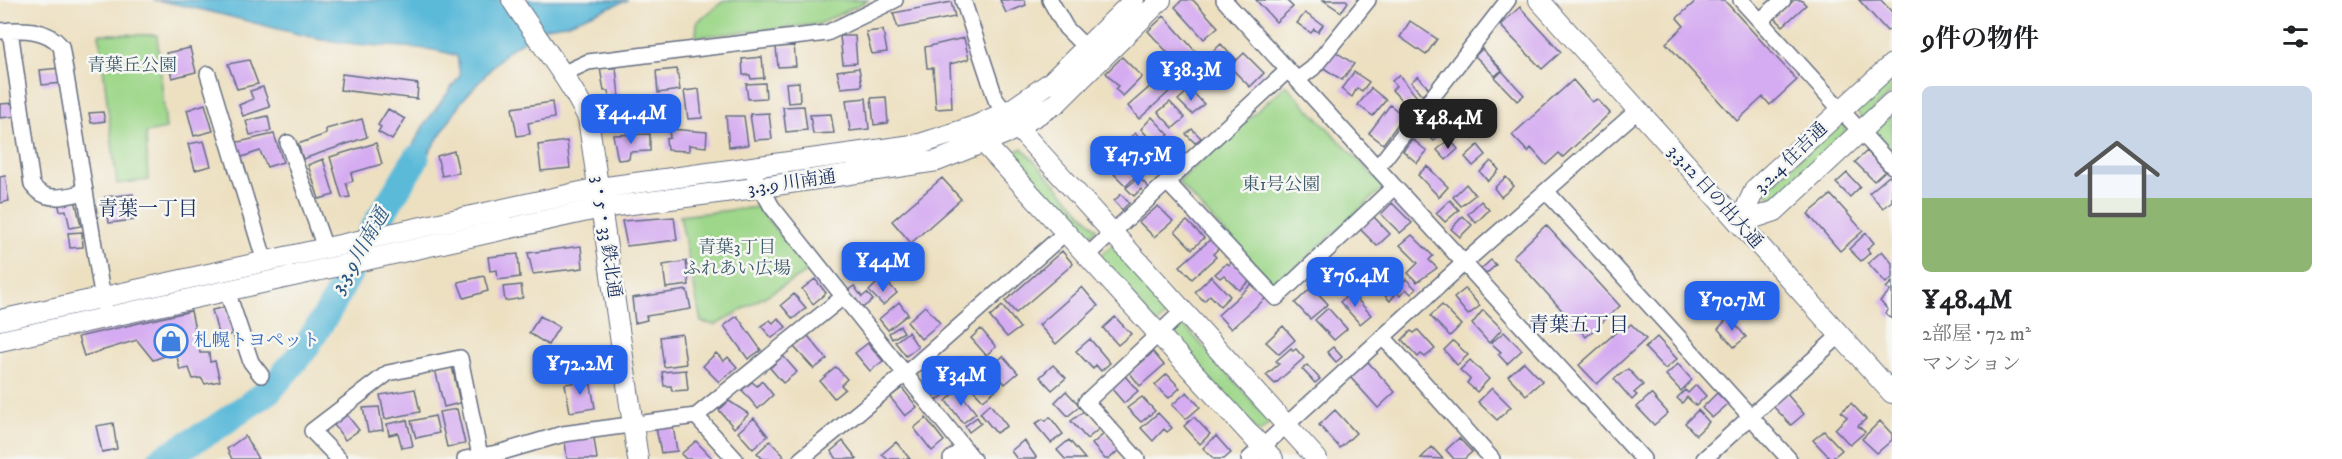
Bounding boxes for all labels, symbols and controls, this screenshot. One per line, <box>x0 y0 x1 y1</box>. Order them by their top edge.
icon: filters <box>2279 20 2312 53</box>
text: 9件の物件 <box>1922 23 2039 56</box>
pin: ¥38.3M <box>1142 51 1240 102</box>
park label: 青葉丘公園 <box>87 55 177 77</box>
text: ¥38.3M <box>1160 58 1222 83</box>
pin: ¥44.4M <box>582 94 680 145</box>
pin: ¥48.4M <box>1399 99 1497 150</box>
text: ¥44.4M <box>595 101 667 126</box>
text: ¥48.4M <box>1413 106 1483 131</box>
street label: 3.2.4 住吉通 <box>1750 118 1832 198</box>
icon: home <box>2063 125 2171 233</box>
pin: ¥47.5M <box>1089 136 1187 187</box>
street label: 3.3.12 日の出大通 <box>1663 141 1767 253</box>
text: ¥47.5M <box>1104 143 1172 168</box>
street label: 3.3.9 川南通 <box>747 166 837 200</box>
park label: 東1号公園 <box>1242 174 1320 196</box>
street label: 3・5・33 鉄北通 <box>587 175 625 299</box>
district label: 青葉一丁目 <box>98 197 198 222</box>
water label: 3.3.9川南通 <box>326 202 396 299</box>
park label: 青葉3丁目 ふれあい広場 <box>683 237 791 280</box>
pin: ¥44M <box>847 242 919 293</box>
text: ¥44M <box>856 249 910 274</box>
pin: ¥76.4M <box>1306 257 1404 308</box>
text: ¥76.4M <box>1320 264 1390 289</box>
pin: ¥70.7M <box>1683 281 1781 332</box>
text: ¥48.4M <box>1922 284 2013 317</box>
text: ¥70.7M <box>1698 288 1766 313</box>
district label: 青葉五丁目 <box>1529 313 1629 338</box>
text: 2部屋 · 72 m² <box>1922 322 2031 347</box>
shop icon: 札幌トヨペット <box>153 323 189 359</box>
place label: 札幌トヨペット <box>194 330 320 352</box>
pin: ¥72.2M <box>531 345 629 396</box>
text: ¥72.2M <box>547 352 613 377</box>
text: マンション <box>1922 352 2021 377</box>
pin: ¥34M <box>925 356 997 407</box>
text: ¥34M <box>936 363 986 388</box>

